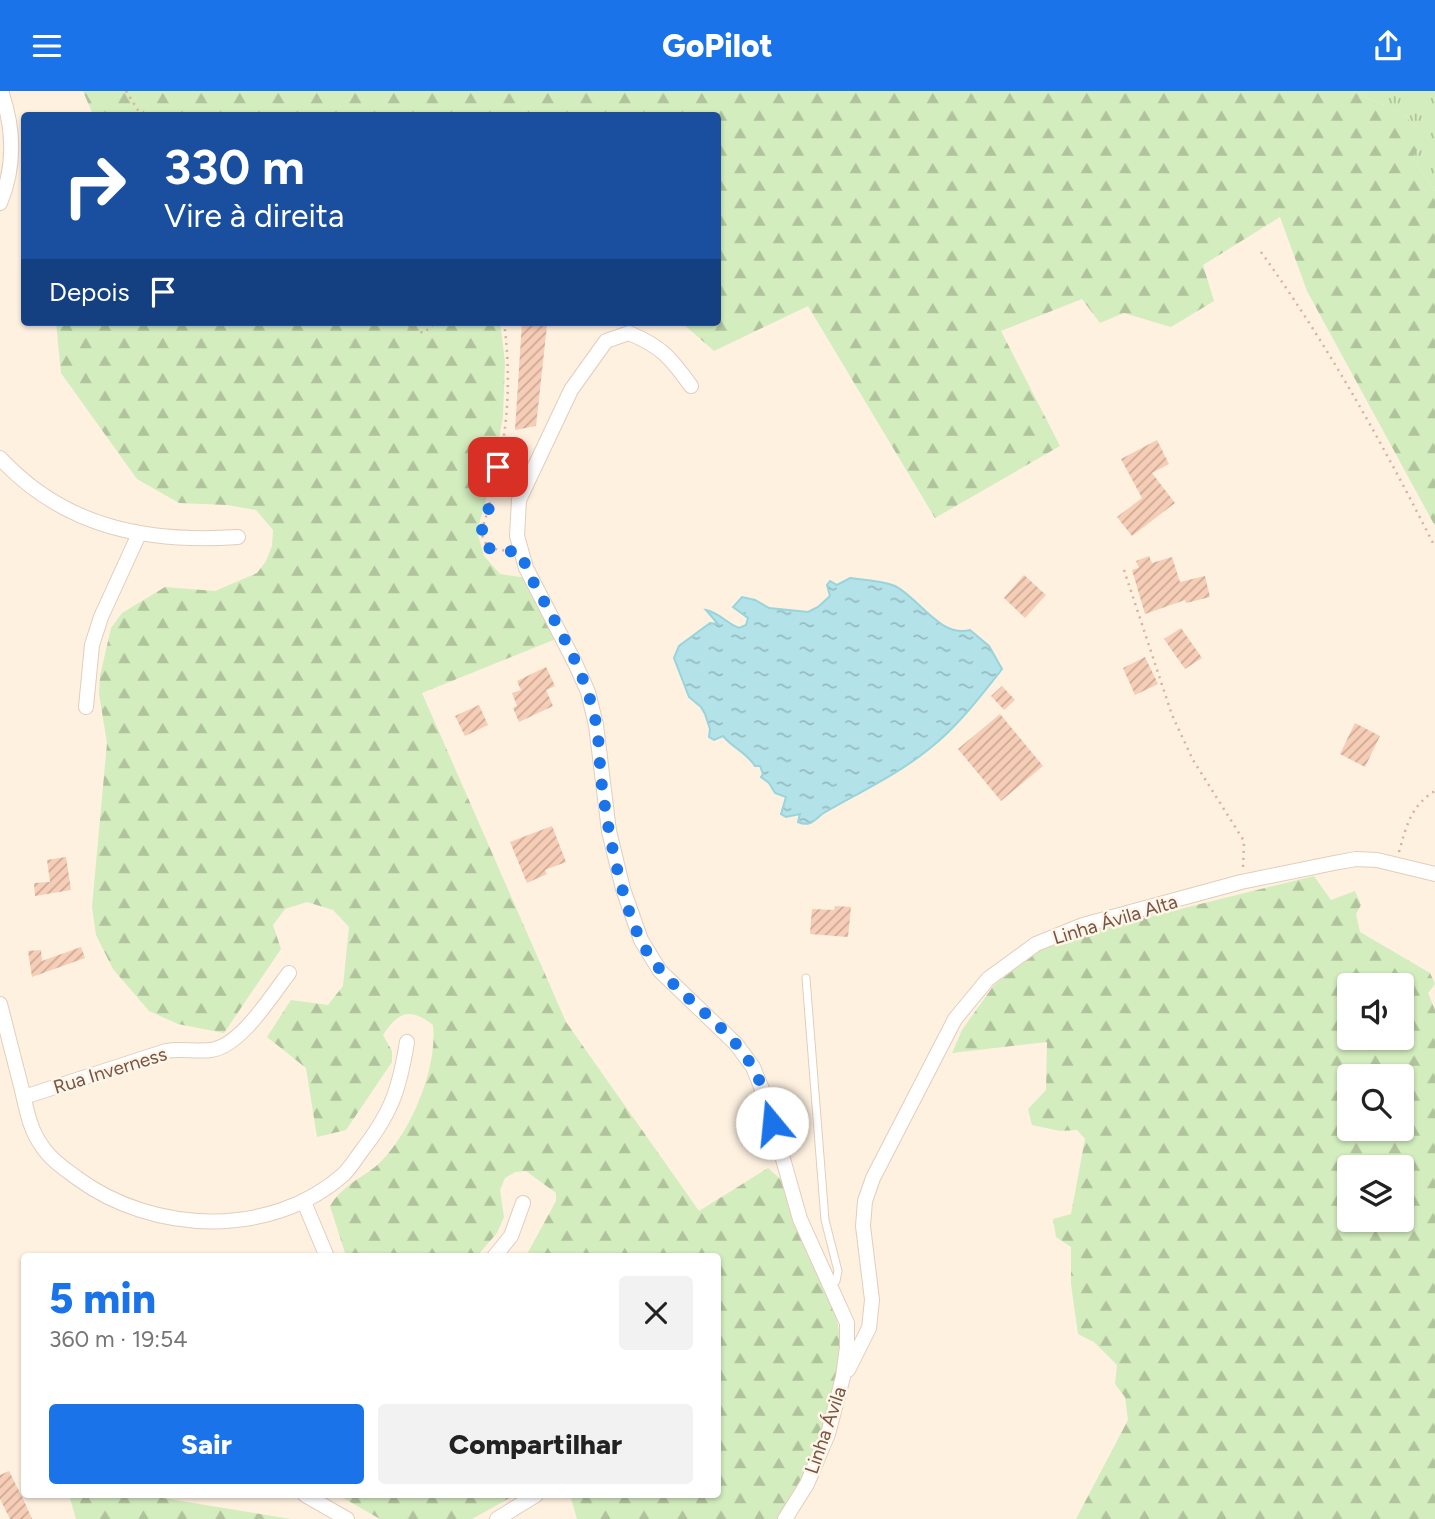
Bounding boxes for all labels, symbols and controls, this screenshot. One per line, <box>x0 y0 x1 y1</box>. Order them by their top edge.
icon: menu <box>28 27 66 65</box>
text: GoPilot <box>662 27 773 65</box>
icon: share <box>1369 27 1407 65</box>
text: 330 m <box>164 137 305 196</box>
icon: right <box>49 140 140 231</box>
text: Vire à direita <box>164 197 344 235</box>
icon: arrive <box>144 273 182 311</box>
text: Depois <box>49 276 130 308</box>
pin <box>468 437 528 497</box>
icon: arrive <box>479 448 517 486</box>
street label: Linha Ávila Alta <box>1050 890 1180 949</box>
map controls <box>1337 973 1414 1232</box>
button: sound <box>1337 973 1414 1050</box>
street label: Rua Inverness <box>51 1042 170 1099</box>
button: search <box>1337 1064 1414 1141</box>
position arrow <box>735 1086 809 1160</box>
button: layers <box>1337 1155 1414 1232</box>
text: 5 min <box>49 1273 156 1324</box>
button: close <box>619 1276 693 1350</box>
text: 360 m · 19:54 <box>49 1325 188 1353</box>
street label: Linha Ávila <box>800 1384 851 1477</box>
button: Sair <box>49 1404 364 1484</box>
button: Compartilhar <box>378 1404 693 1484</box>

